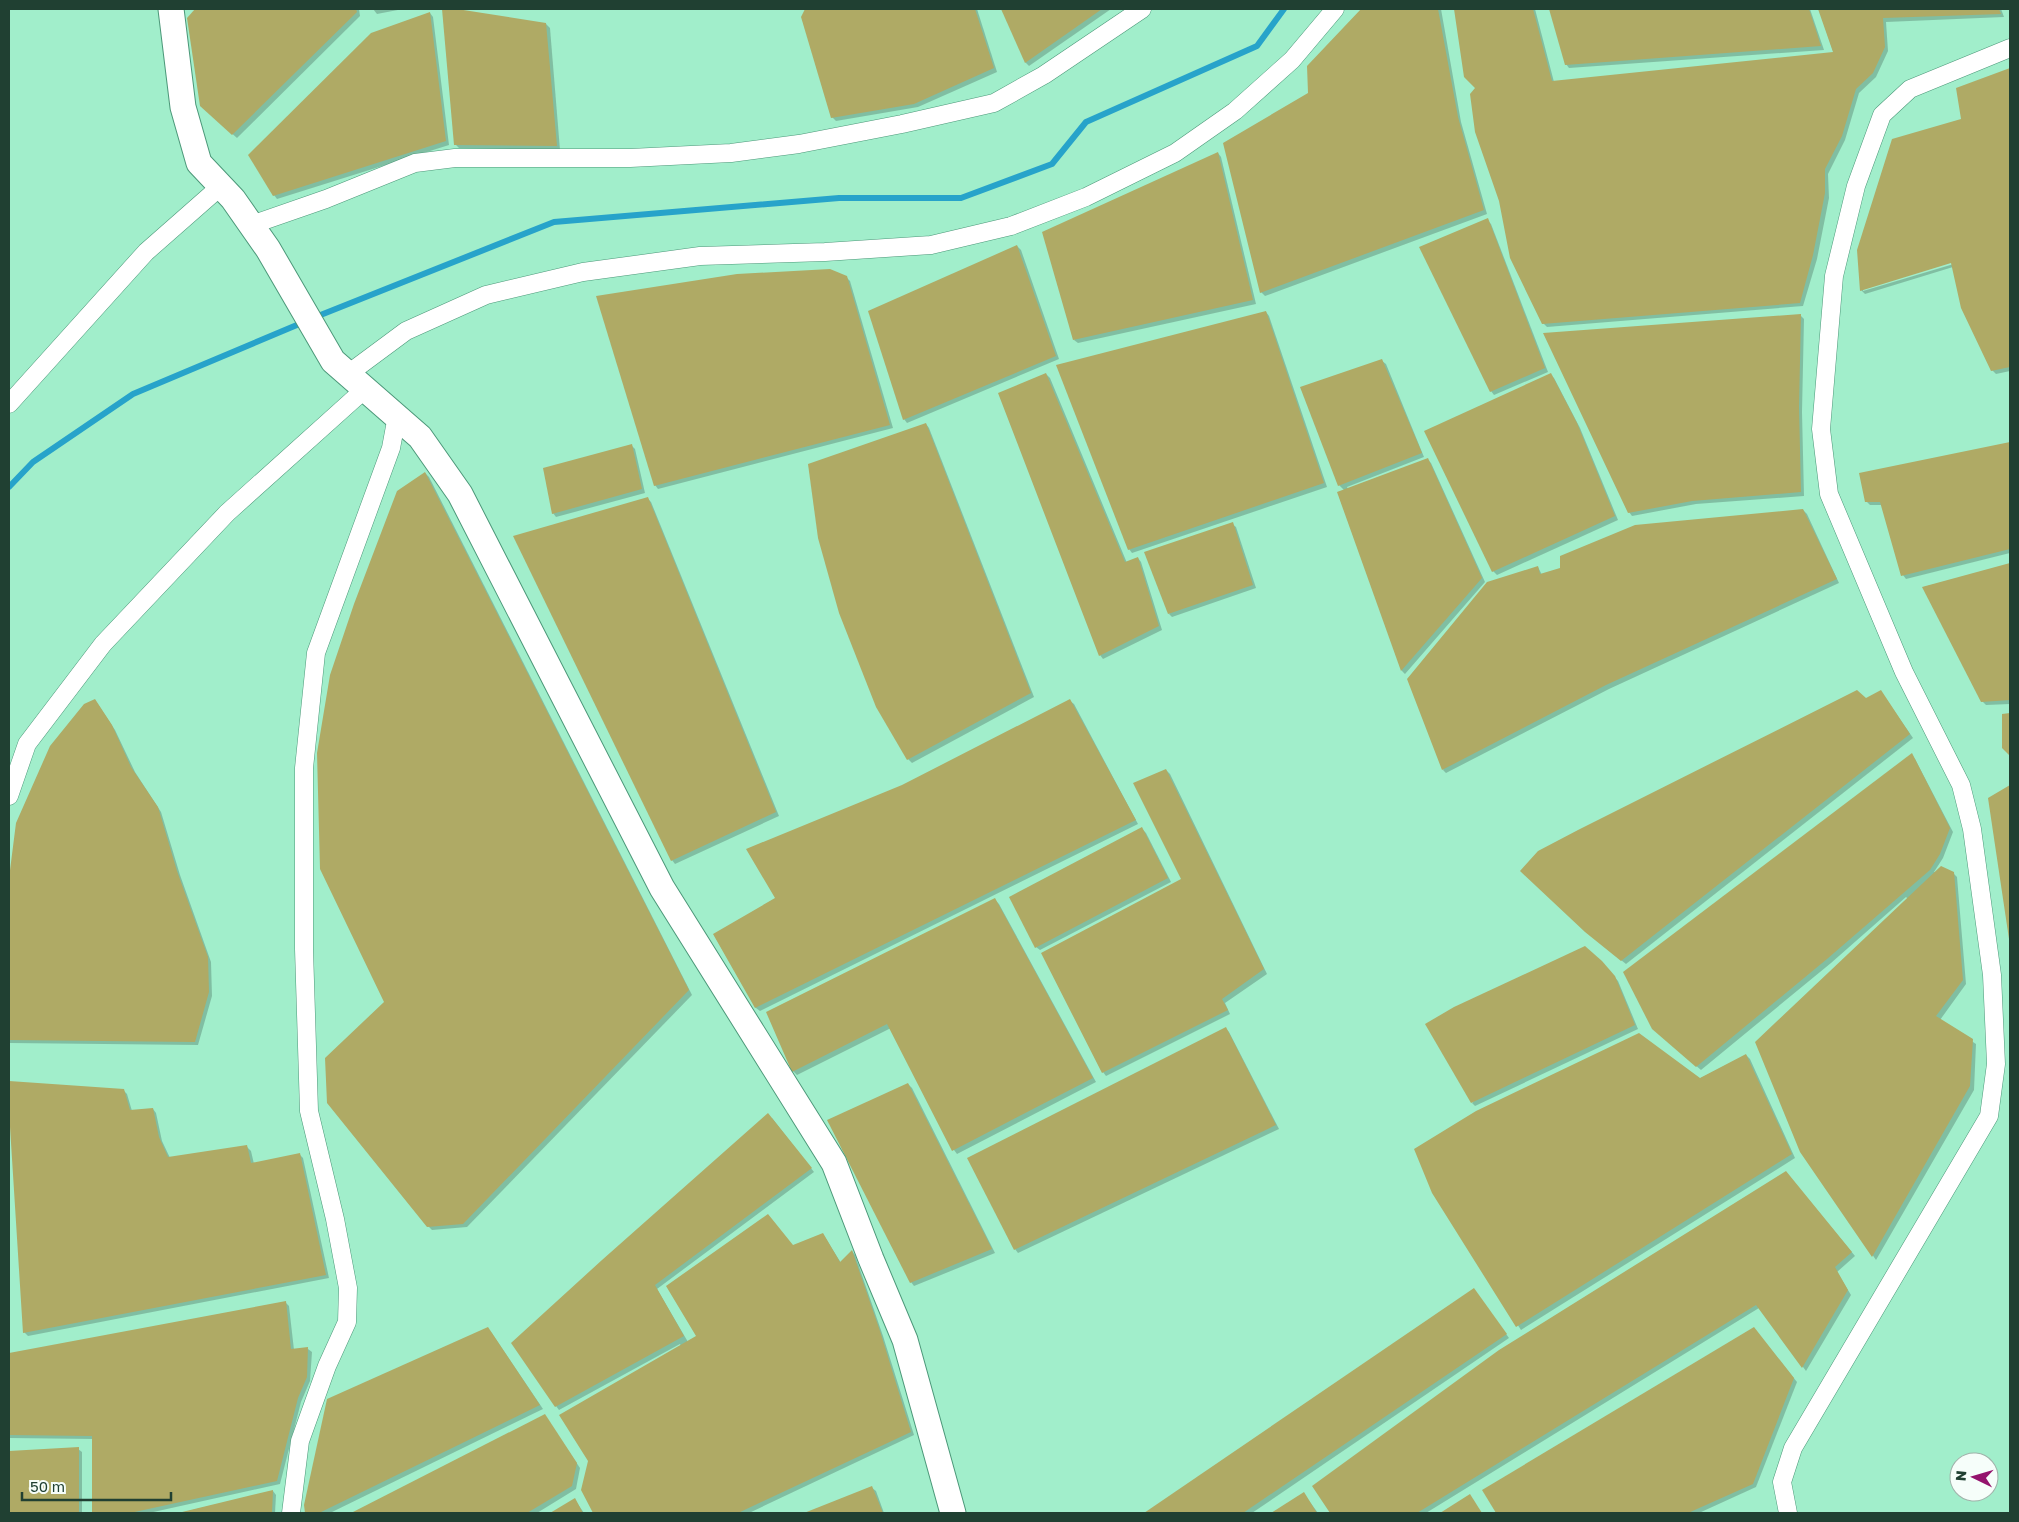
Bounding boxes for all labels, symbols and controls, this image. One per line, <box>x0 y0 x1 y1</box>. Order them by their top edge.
north arrow <box>1949 1452 1999 1502</box>
scale bar <box>22 1470 171 1502</box>
text: N <box>1952 1470 1969 1482</box>
text: 50 m <box>30 1477 65 1495</box>

